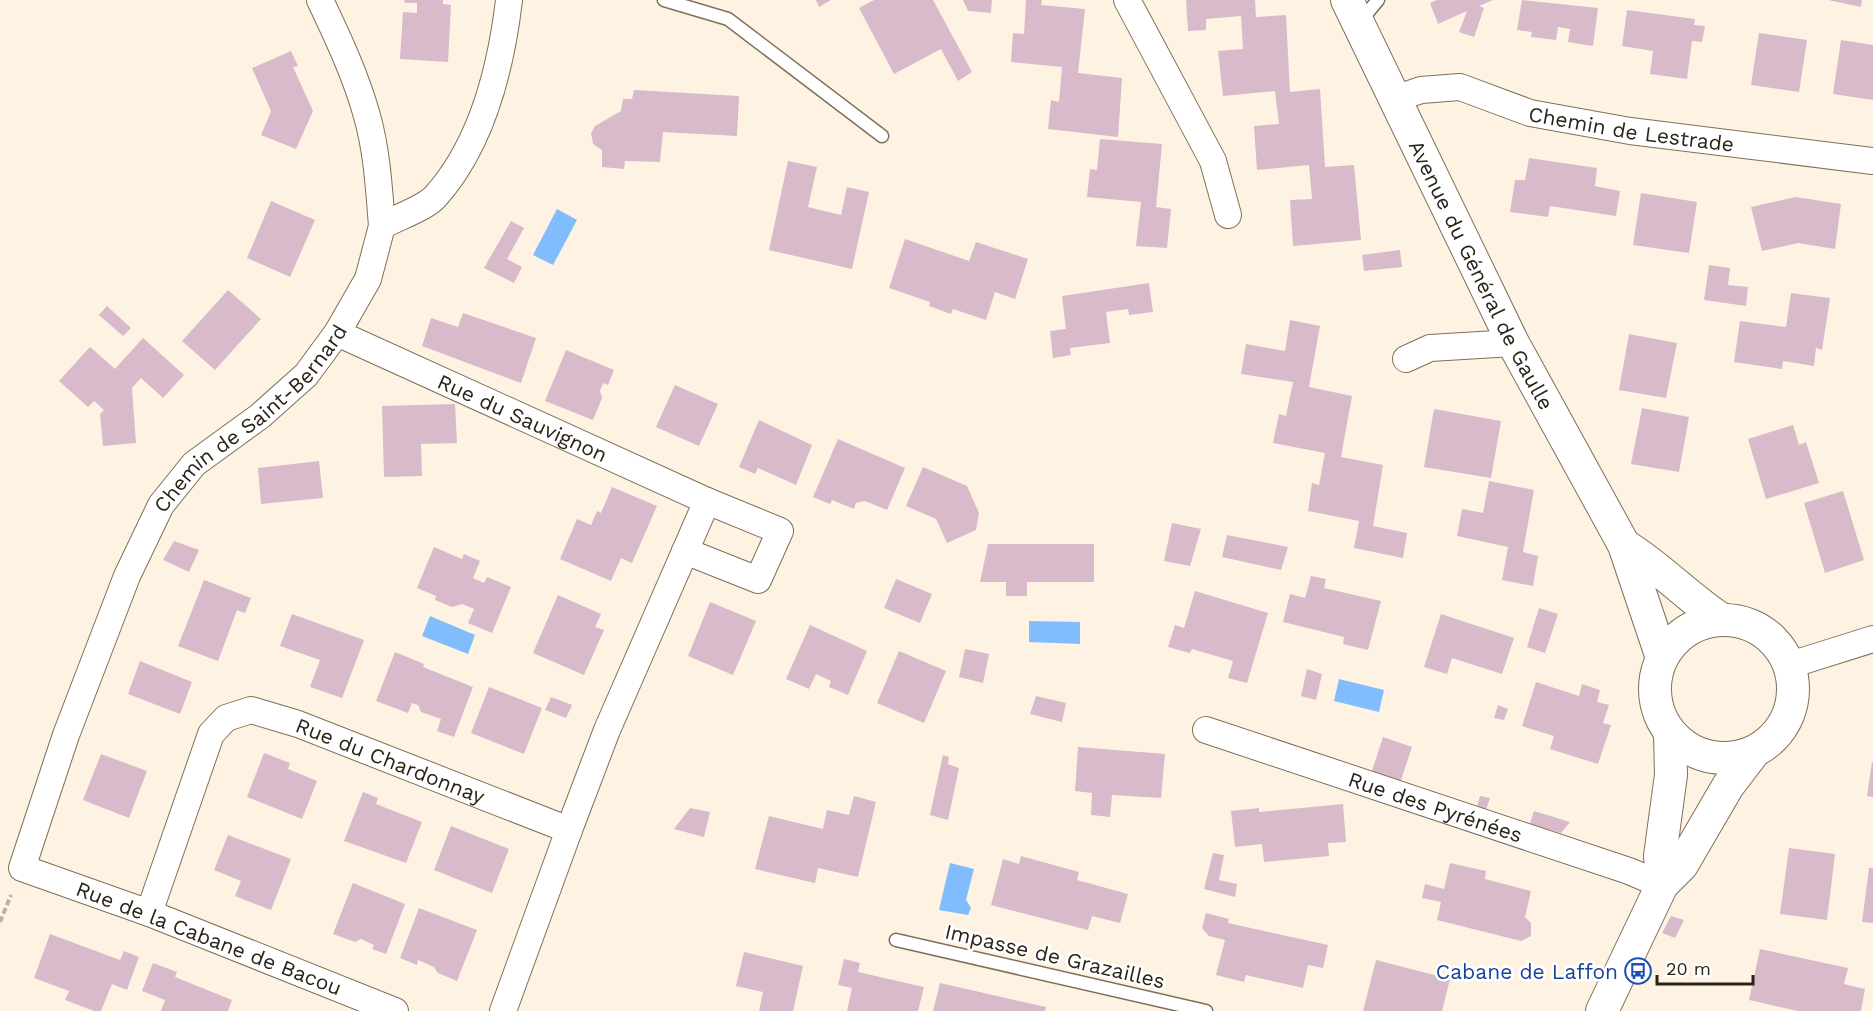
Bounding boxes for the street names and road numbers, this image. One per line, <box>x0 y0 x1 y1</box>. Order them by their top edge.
street label: Chemin de Lestrade <box>1527 101 1736 156</box>
street label: Avenue du Général de Gaulle <box>1404 136 1560 414</box>
street label: Chemin de Saint-Bernard <box>148 320 352 517</box>
street label: Rue du Sauvignon <box>434 368 612 467</box>
street label: Rue du Chardonnay <box>292 712 489 808</box>
street label: Rue des Pyrénées <box>1345 766 1526 847</box>
street label: Rue de la Cabane de Bacou <box>73 876 345 1000</box>
street label: Impasse de Grazailles <box>943 918 1167 994</box>

